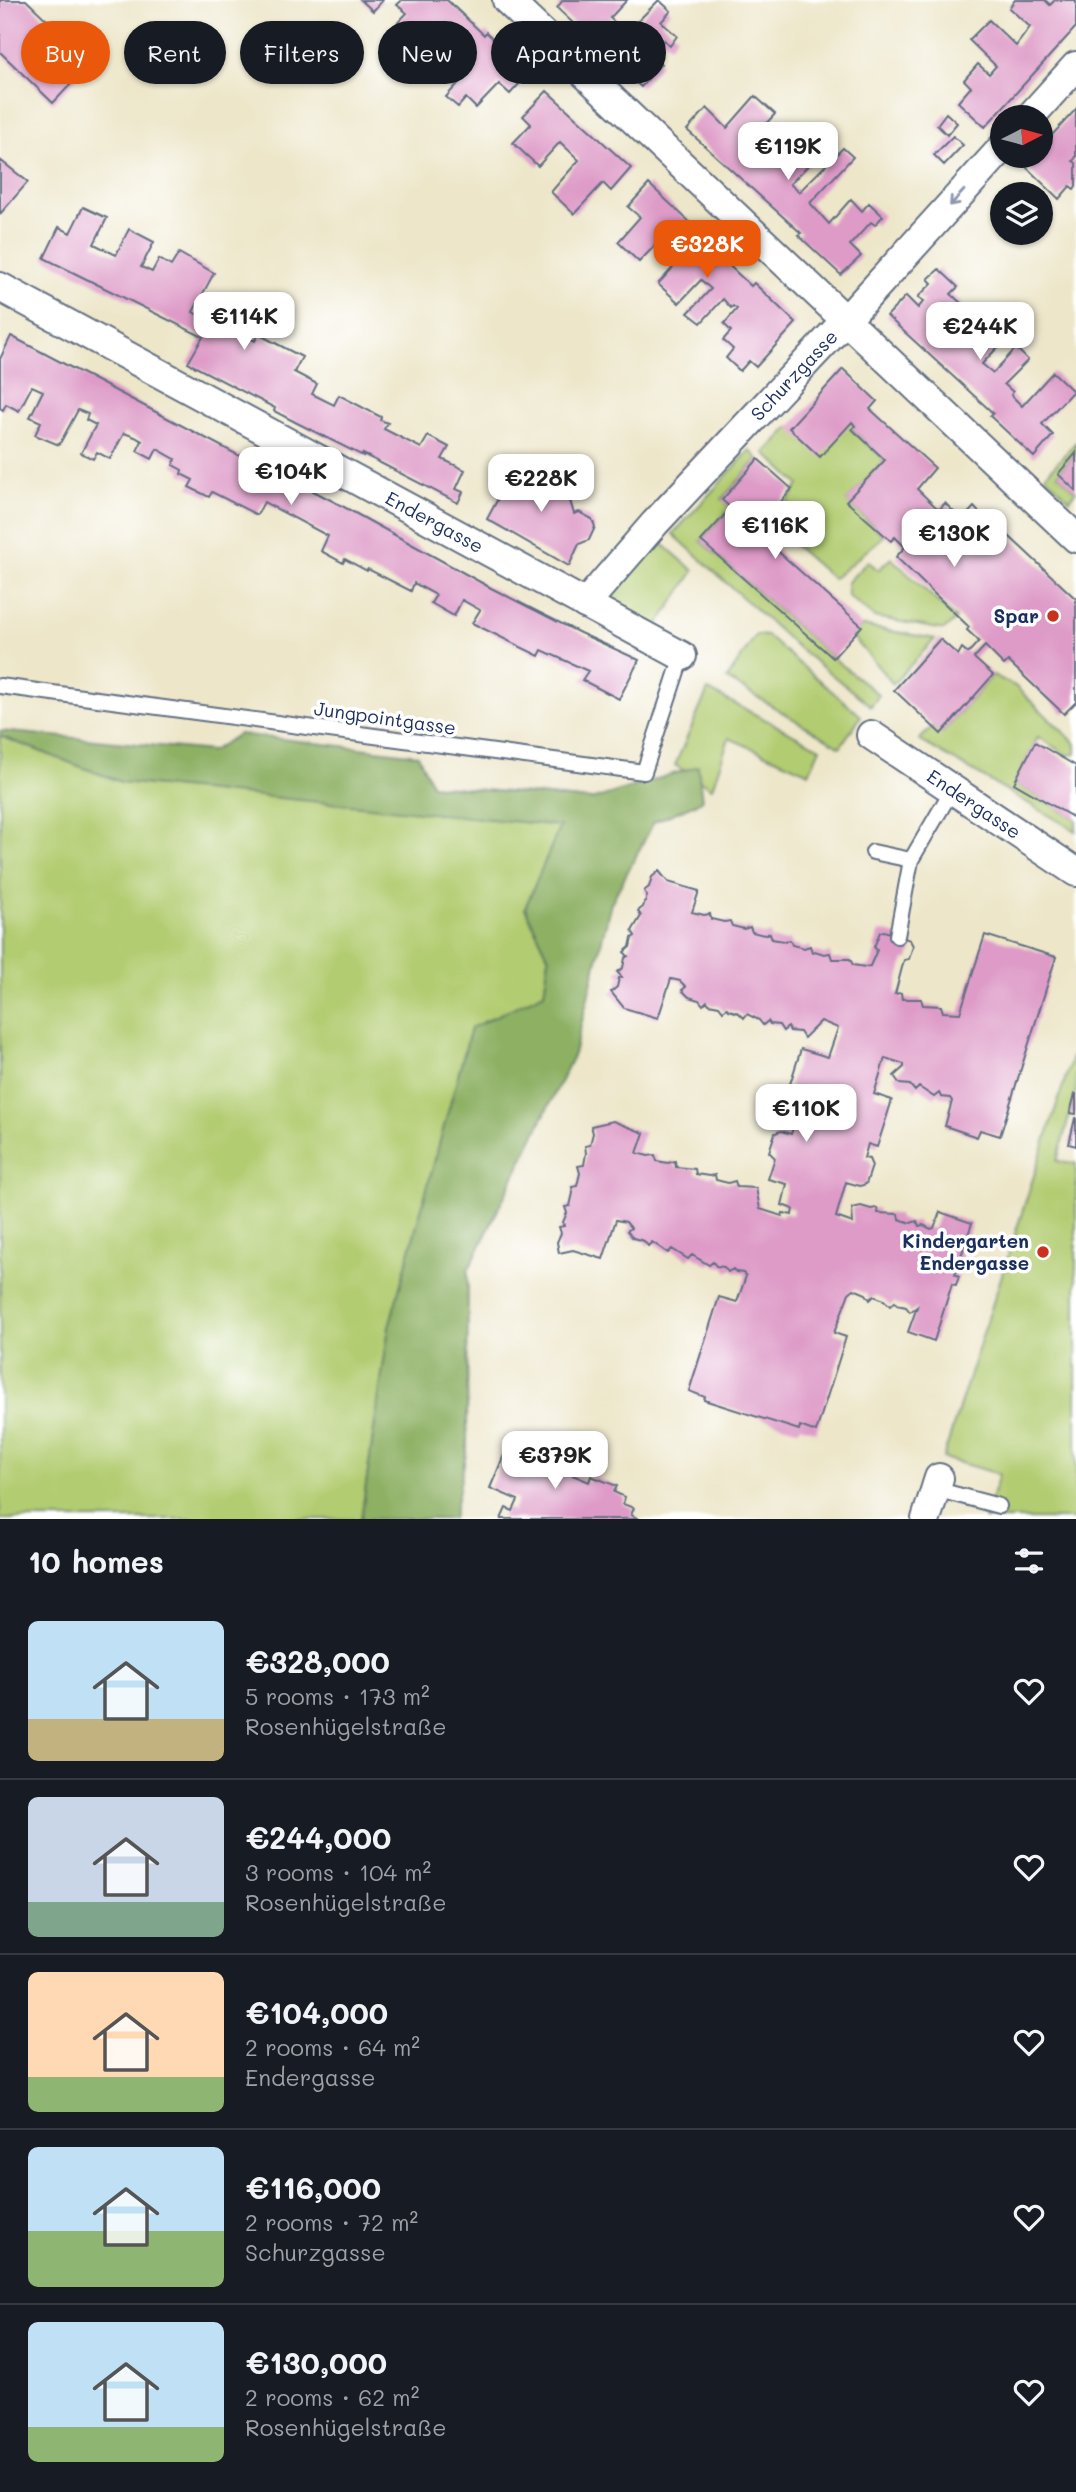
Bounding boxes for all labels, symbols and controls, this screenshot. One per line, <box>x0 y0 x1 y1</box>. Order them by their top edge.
chip: Buy <box>21 21 110 84</box>
chip: Rent <box>124 21 226 84</box>
chip: Filters <box>240 21 364 84</box>
chip: New <box>378 21 477 84</box>
chip: Apartment <box>491 21 666 84</box>
north arrow <box>990 105 1054 168</box>
map controls <box>990 105 1053 245</box>
pin: €119K <box>739 122 837 182</box>
text: €119K <box>754 130 822 160</box>
button: layers <box>990 182 1053 245</box>
one-way arrow <box>949 189 965 207</box>
pin: €328K <box>658 220 756 280</box>
text: €328K <box>670 228 744 258</box>
pin: €114K <box>195 292 293 352</box>
text: €114K <box>210 300 278 330</box>
pin: €244K <box>931 302 1029 362</box>
text: €244K <box>942 310 1018 340</box>
street label: Schurzgasse <box>745 324 843 426</box>
pin: €104K <box>242 448 340 507</box>
pin: €228K <box>492 454 590 514</box>
text: €104K <box>254 455 328 485</box>
text: €228K <box>504 462 578 492</box>
street label: Endergasse <box>381 485 488 558</box>
pin: €116K <box>726 502 824 561</box>
text: €116K <box>741 509 809 539</box>
pin: €130K <box>905 510 1003 569</box>
text: €130K <box>918 517 990 547</box>
place label: Spar <box>994 603 1039 628</box>
marker: Spar <box>1045 608 1061 624</box>
street label: Jungpointgasse <box>312 695 458 740</box>
street label: Endergasse <box>923 763 1026 844</box>
pin: €110K <box>757 1084 855 1144</box>
text: €110K <box>772 1092 840 1122</box>
place label: Kindergarten Endergasse <box>902 1228 1029 1275</box>
marker: Kindergarten Endergasse <box>1035 1244 1051 1260</box>
pin: €379K <box>506 1432 604 1491</box>
text: €379K <box>518 1439 592 1469</box>
text: 10 homes <box>28 1541 164 1581</box>
icon: filters <box>1010 1542 1048 1580</box>
text: €328,000 <box>245 1641 390 1681</box>
icon: home <box>84 1649 168 1733</box>
icon: heart <box>1010 1672 1048 1710</box>
text: 5 rooms · 173 m² <box>245 1681 430 1711</box>
text: Rosenhügelstraße <box>245 1711 446 1741</box>
text: €244,000 <box>245 1817 391 1857</box>
icon: home <box>84 1825 168 1909</box>
icon: heart <box>1010 1848 1048 1886</box>
text: 3 rooms · 104 m² <box>245 1857 431 1887</box>
text: Rosenhügelstraße <box>245 1887 446 1917</box>
text: €104,000 <box>245 1992 388 2032</box>
icon: home <box>84 2000 168 2084</box>
icon: heart <box>1010 2023 1048 2061</box>
text: 2 rooms · 64 m² <box>245 2032 420 2062</box>
text: Endergasse <box>245 2062 376 2092</box>
text: €116,000 <box>245 2167 381 2207</box>
icon: home <box>84 2175 168 2259</box>
icon: heart <box>1010 2198 1048 2236</box>
text: 2 rooms · 72 m² <box>245 2207 418 2237</box>
text: Schurzgasse <box>245 2237 386 2267</box>
text: €130,000 <box>245 2342 387 2382</box>
icon: home <box>84 2350 168 2434</box>
icon: heart <box>1010 2373 1048 2411</box>
text: 2 rooms · 62 m² <box>245 2382 419 2412</box>
text: Rosenhügelstraße <box>245 2412 446 2442</box>

